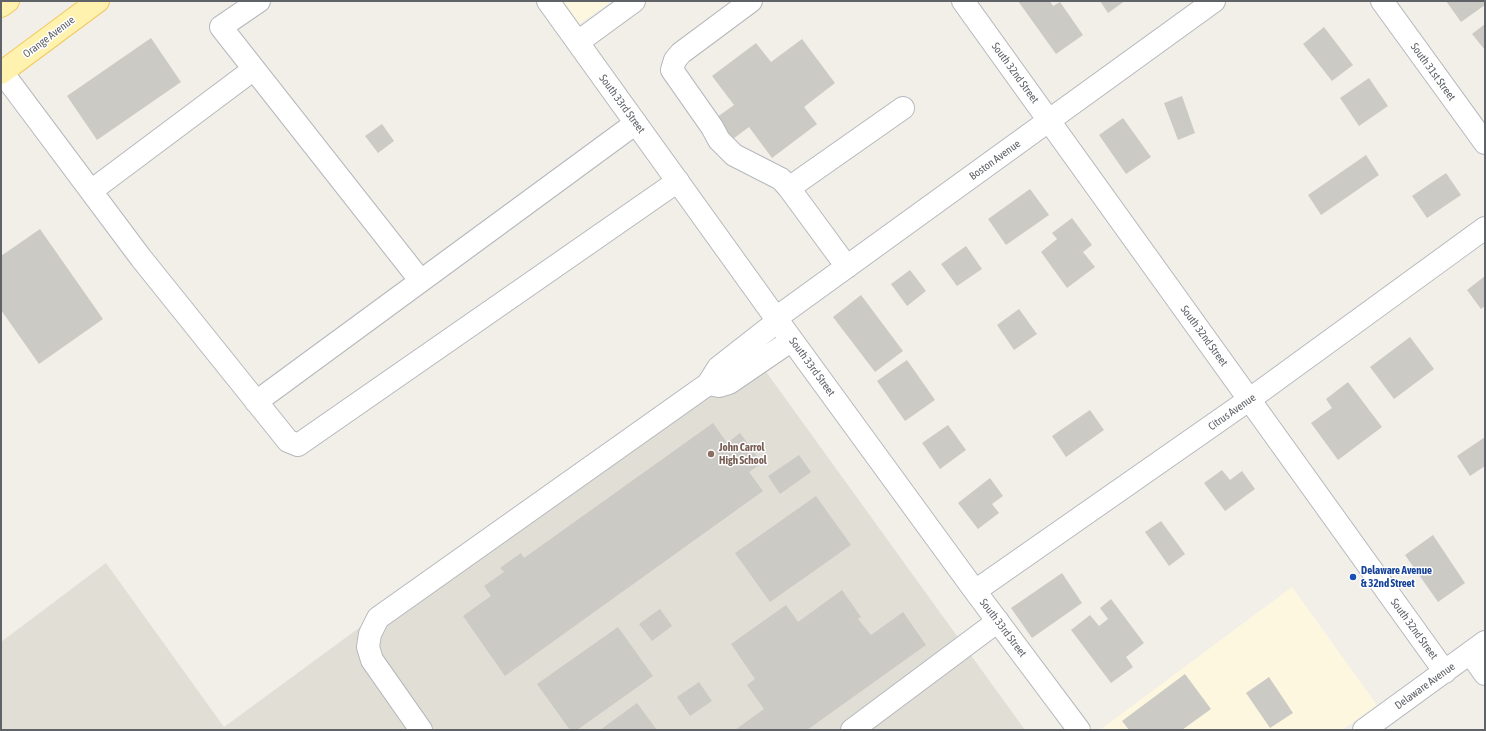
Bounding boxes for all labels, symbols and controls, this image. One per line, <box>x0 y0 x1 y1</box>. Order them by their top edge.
street label: Orange Avenue <box>21 13 77 61</box>
street label: South 32nd Street <box>989 40 1041 106</box>
street label: South 31st Street <box>1408 41 1458 103</box>
street label: South 33rd Street <box>596 72 648 136</box>
street label: Boston Avenue <box>967 137 1023 183</box>
street label: South 32nd Street <box>1178 303 1230 369</box>
street label: South 33rd Street <box>786 335 838 399</box>
street label: Citrus Avenue <box>1206 391 1258 433</box>
place label: John Carrol High School <box>719 441 767 467</box>
marker: John Carrol High School <box>706 449 716 459</box>
place label: Delaware Avenue & 32nd Street <box>1361 564 1432 590</box>
marker: Delaware Avenue & 32nd Street <box>1348 572 1358 582</box>
street label: South 33rd Street <box>977 596 1029 660</box>
street label: South 32nd Street <box>1388 596 1440 662</box>
street label: Delaware Avenue <box>1392 660 1458 712</box>

